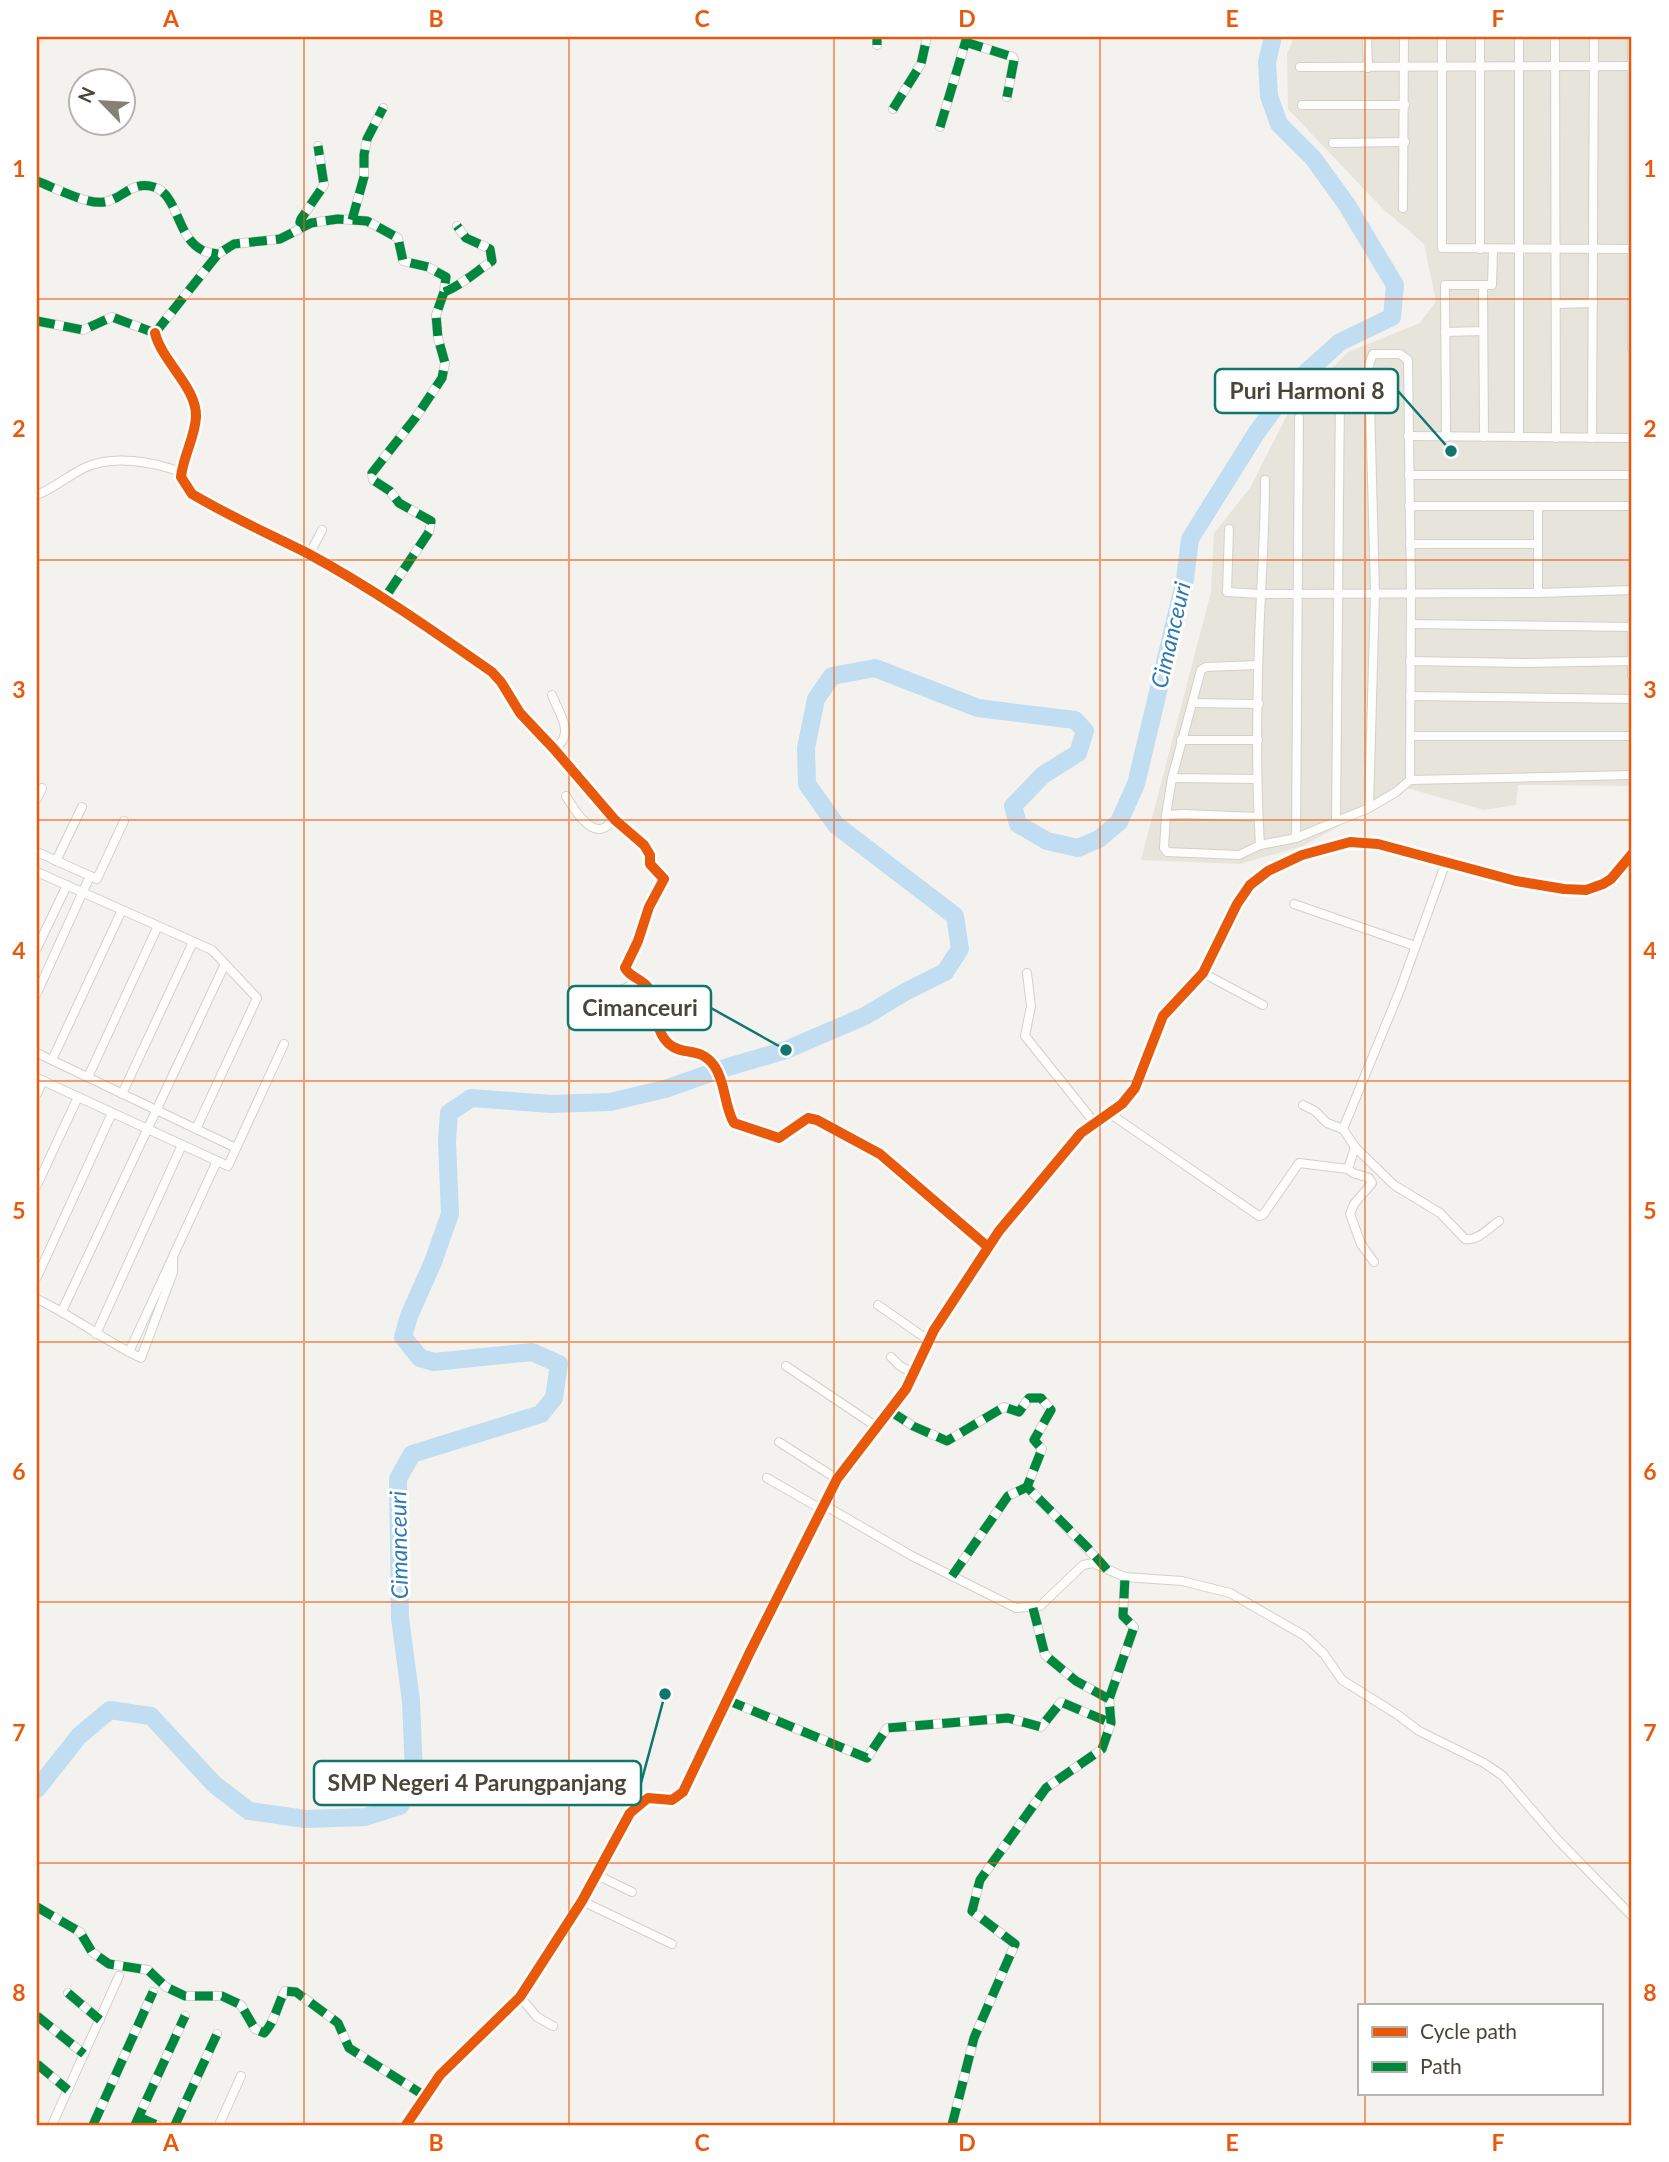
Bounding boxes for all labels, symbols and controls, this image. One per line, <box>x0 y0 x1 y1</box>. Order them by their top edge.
text: A <box>162 4 180 32</box>
text: B <box>428 4 444 32</box>
text: C <box>694 4 710 32</box>
text: D <box>958 4 976 32</box>
text: E <box>1225 4 1239 32</box>
text: F <box>1491 4 1505 32</box>
north arrow <box>66 66 136 136</box>
text: N <box>73 83 100 106</box>
text: 1 <box>12 154 26 182</box>
text: 1 <box>1643 154 1657 182</box>
callout: Puri Harmoni 8 <box>1215 369 1398 413</box>
text: Puri Harmoni 8 <box>1229 376 1385 404</box>
text: 2 <box>12 414 26 442</box>
text: 2 <box>1643 414 1657 442</box>
water label: Cimanceuri <box>1144 579 1196 691</box>
text: 3 <box>12 675 26 703</box>
text: 3 <box>1643 675 1657 703</box>
text: 4 <box>12 936 26 964</box>
text: 4 <box>1643 936 1657 964</box>
callout: Cimanceuri <box>568 986 711 1030</box>
text: Cimanceuri <box>582 993 698 1021</box>
text: 5 <box>12 1196 26 1224</box>
text: 5 <box>1643 1196 1657 1224</box>
text: 6 <box>12 1457 26 1485</box>
text: 6 <box>1643 1457 1657 1485</box>
water label: Cimanceuri <box>383 1491 413 1599</box>
text: 7 <box>12 1718 26 1746</box>
text: 7 <box>1643 1718 1657 1746</box>
callout: SMP Negeri 4 Parungpanjang <box>314 1761 641 1805</box>
text: SMP Negeri 4 Parungpanjang <box>328 1768 626 1796</box>
text: 8 <box>12 1978 26 2006</box>
text: 8 <box>1643 1978 1657 2006</box>
legend <box>1358 2004 1602 2096</box>
text: Cycle path <box>1420 2018 1517 2043</box>
text: Path <box>1420 2053 1462 2078</box>
text: A <box>162 2128 180 2156</box>
text: B <box>428 2128 444 2156</box>
text: C <box>694 2128 710 2156</box>
text: D <box>958 2128 976 2156</box>
text: E <box>1225 2128 1239 2156</box>
text: F <box>1491 2128 1505 2156</box>

